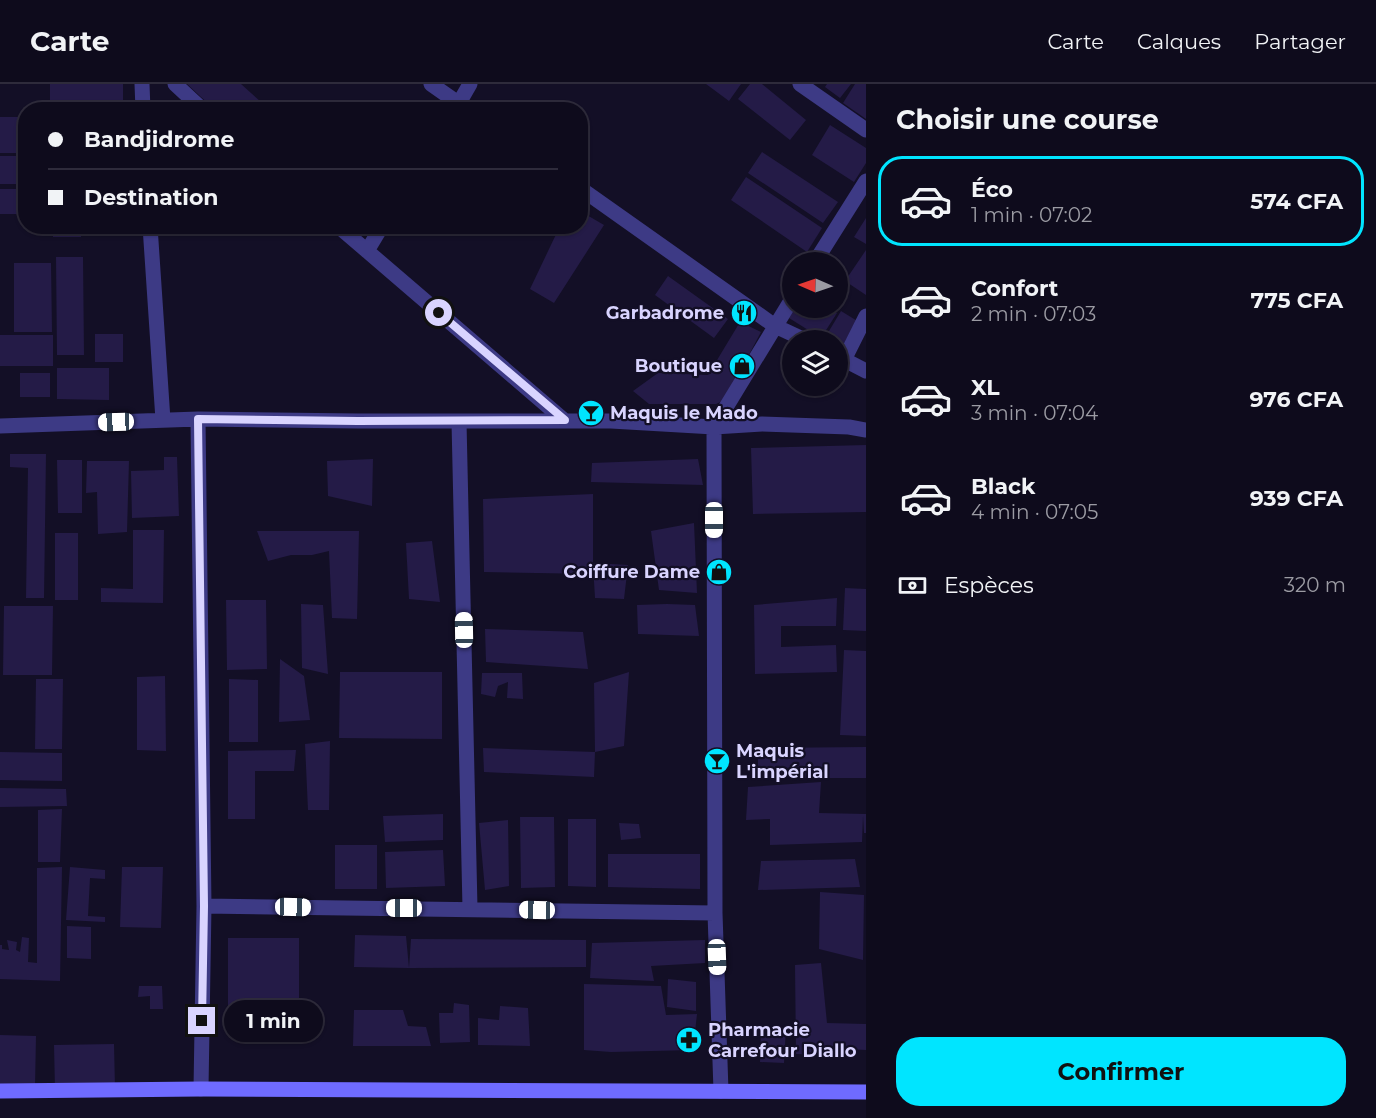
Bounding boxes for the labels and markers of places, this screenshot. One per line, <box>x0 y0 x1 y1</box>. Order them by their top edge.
restaurant icon: Garbadrome <box>729 298 759 328</box>
place label: Garbadrome <box>606 302 724 324</box>
shop icon: Boutique <box>727 351 757 381</box>
place label: Boutique <box>635 355 722 377</box>
bar icon: Maquis le Mado <box>576 398 606 428</box>
place label: Maquis le Mado <box>610 402 758 424</box>
shop icon: Coiffure Dame <box>704 557 734 587</box>
place label: Coiffure Dame <box>563 561 700 583</box>
place label: Maquis L'impérial <box>736 740 829 783</box>
bar icon: Maquis L'impérial <box>702 746 732 776</box>
place label: Pharmacie Carrefour Diallo <box>708 1019 857 1062</box>
pharmacy icon: Pharmacie Carrefour Diallo <box>674 1025 704 1055</box>

